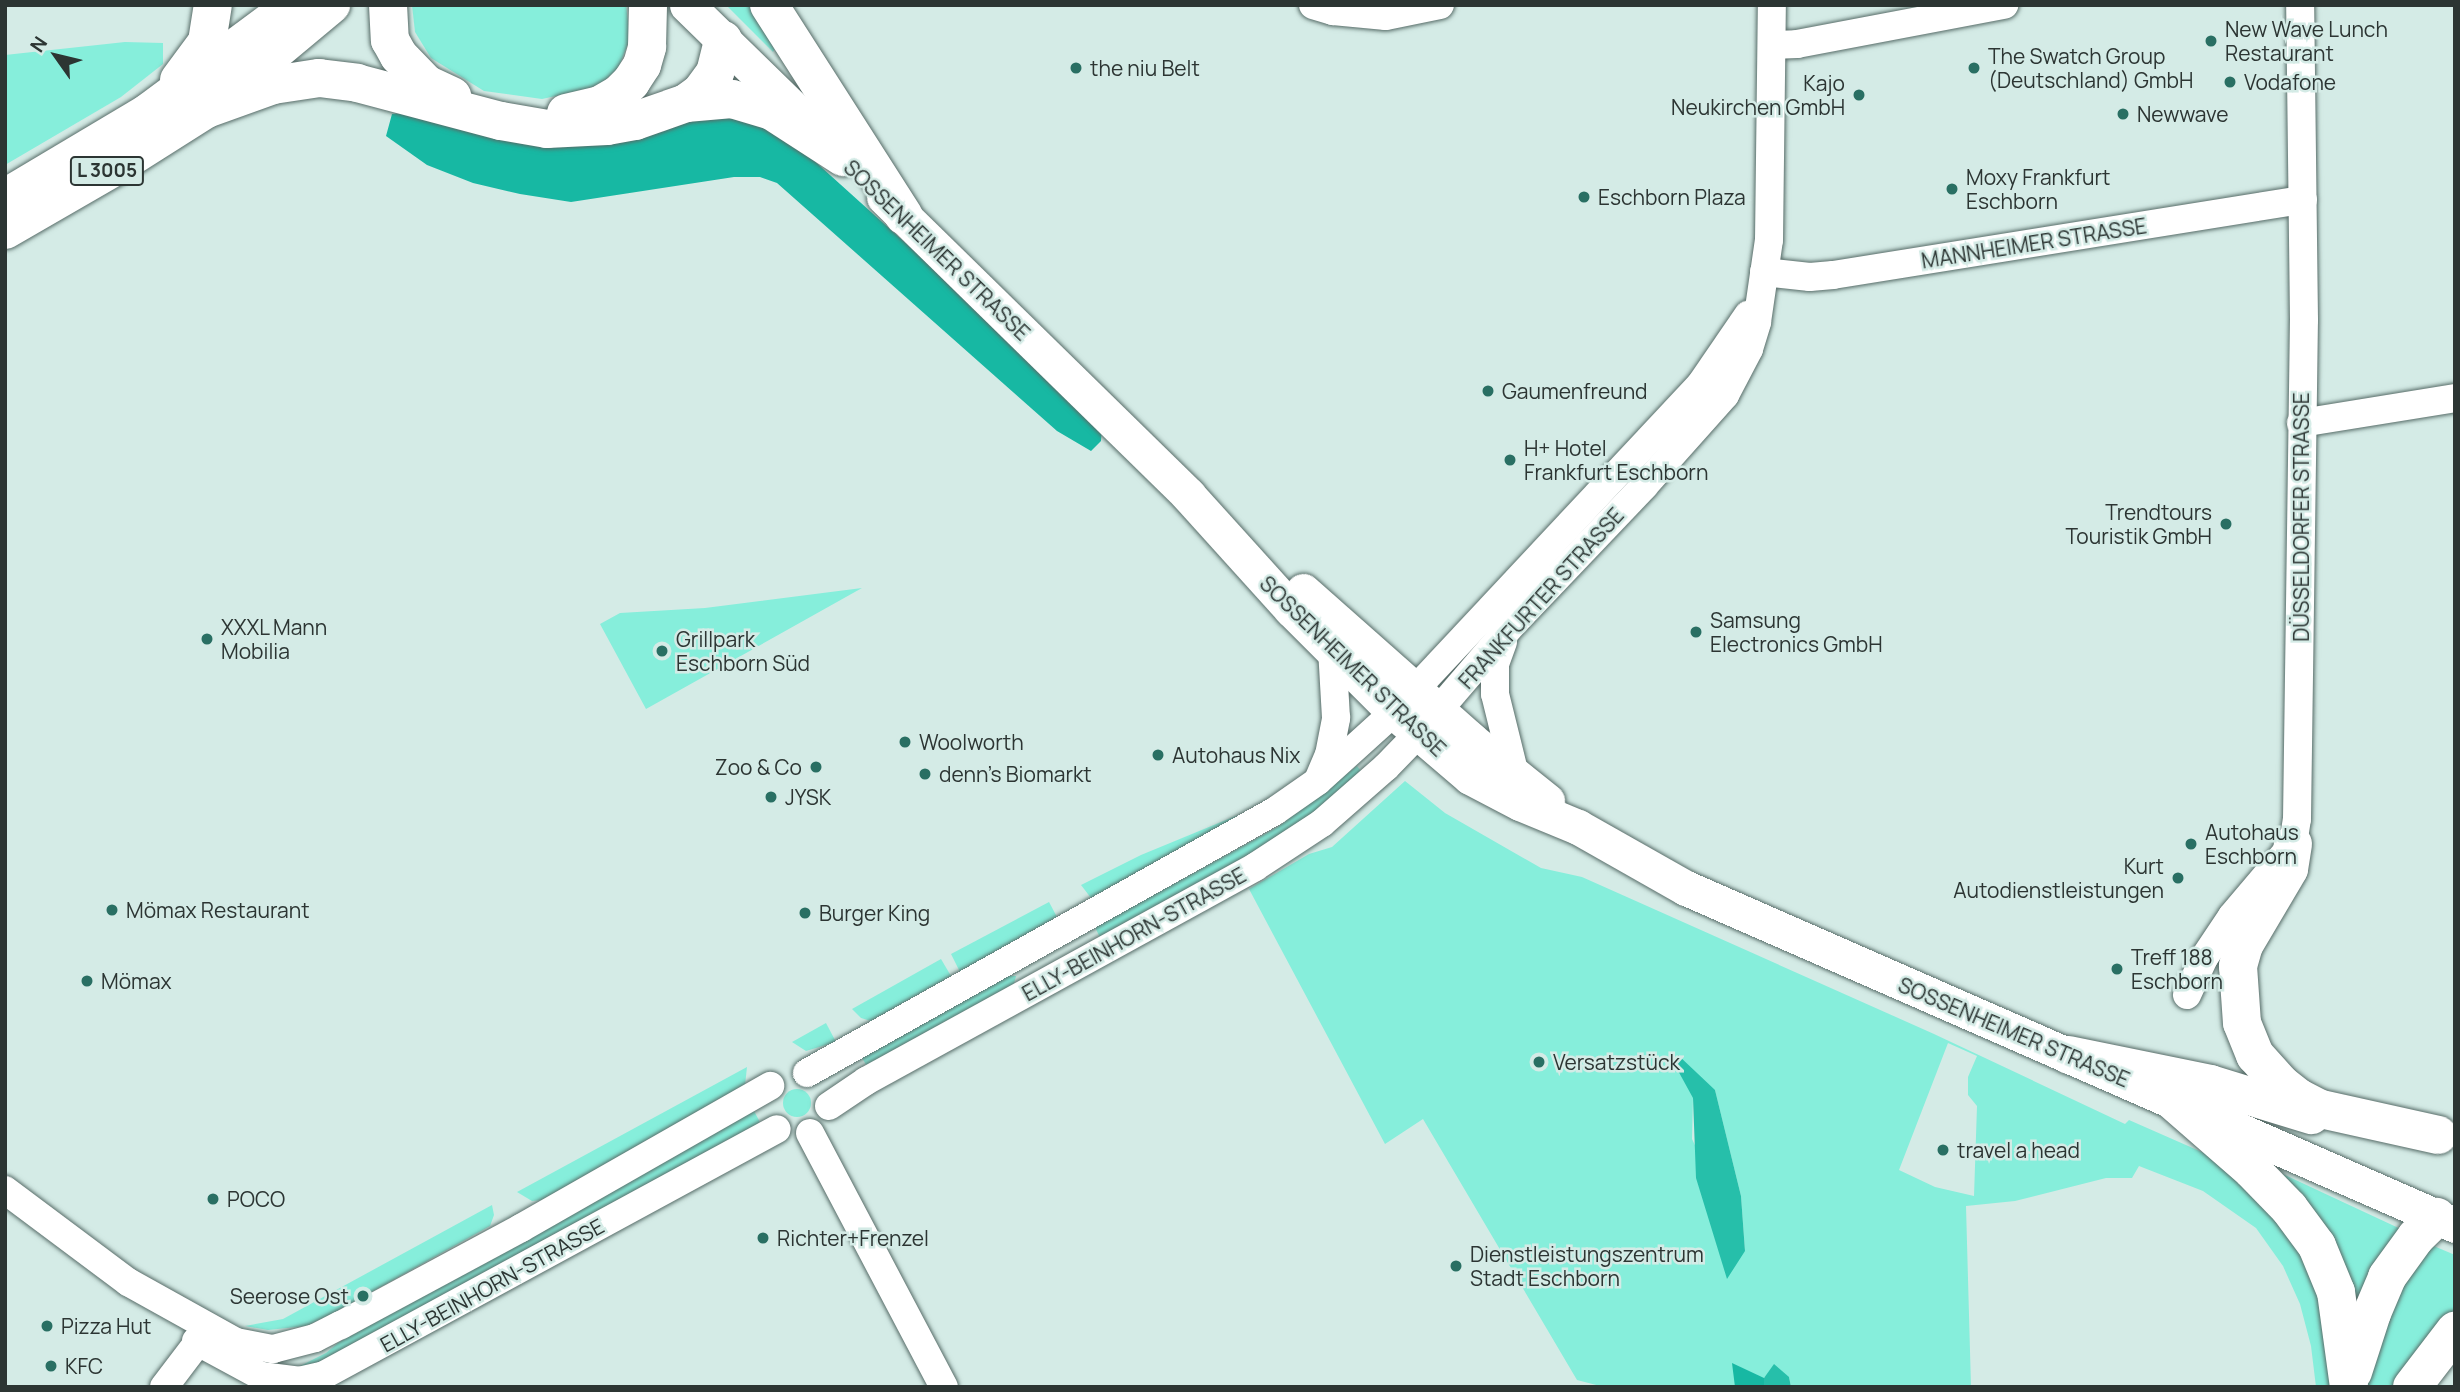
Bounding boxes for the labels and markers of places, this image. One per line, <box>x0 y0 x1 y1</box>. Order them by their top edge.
place label: New Wave Lunch Restaurant <box>2225 16 2388 66</box>
marker: New Wave Lunch Restaurant <box>2203 33 2219 49</box>
place label: The Swatch Group (Deutschland) GmbH <box>1988 43 2193 93</box>
place label: the niu Belt <box>1090 55 1200 81</box>
marker: the niu Belt <box>1068 60 1084 76</box>
marker: The Swatch Group (Deutschland) GmbH <box>1966 60 1982 76</box>
place label: Vodafone <box>2244 69 2336 95</box>
place label: Kajo Neukirchen GmbH <box>1671 70 1845 120</box>
marker: Vodafone <box>2222 74 2238 90</box>
marker: Kajo Neukirchen GmbH <box>1851 87 1867 103</box>
place label: Newwave <box>2137 101 2229 127</box>
marker: Newwave <box>2115 106 2131 122</box>
place label: Moxy Frankfurt Eschborn <box>1966 164 2110 214</box>
marker: Moxy Frankfurt Eschborn <box>1944 181 1960 197</box>
place label: Eschborn Plaza <box>1598 184 1746 210</box>
marker: Eschborn Plaza <box>1576 189 1592 205</box>
place label: Gaumenfreund <box>1502 378 1648 404</box>
marker: Gaumenfreund <box>1480 383 1496 399</box>
place label: H+ Hotel Frankfurt Eschborn <box>1524 435 1708 485</box>
marker: H+ Hotel Frankfurt Eschborn <box>1502 452 1518 468</box>
place label: Trendtours Touristik GmbH <box>2065 499 2212 549</box>
marker: Trendtours Touristik GmbH <box>2218 516 2234 532</box>
place label: Samsung Electronics GmbH <box>1710 607 1883 657</box>
place label: XXXL Mann Mobilia <box>221 614 328 664</box>
marker: Samsung Electronics GmbH <box>1688 624 1704 640</box>
place label: Grillpark Eschborn Süd <box>676 626 810 676</box>
marker: XXXL Mann Mobilia <box>199 631 215 647</box>
marker: Grillpark Eschborn Süd <box>654 643 670 659</box>
place label: Woolworth <box>919 729 1024 755</box>
marker: Woolworth <box>897 734 913 750</box>
place label: Autohaus Nix <box>1172 742 1300 768</box>
marker: Autohaus Nix <box>1150 747 1166 763</box>
place label: Zoo & Co <box>715 754 802 780</box>
marker: Zoo & Co <box>808 759 824 775</box>
place label: denn's Biomarkt <box>939 761 1092 787</box>
marker: denn's Biomarkt <box>917 766 933 782</box>
place label: JYSK <box>785 784 831 810</box>
marker: JYSK <box>763 789 779 805</box>
place label: Autohaus Eschborn <box>2205 819 2299 869</box>
marker: Autohaus Eschborn <box>2183 836 2199 852</box>
place label: Kurt Autodienstleistungen <box>1953 853 2164 903</box>
marker: Kurt Autodienstleistungen <box>2170 870 2186 886</box>
place label: Mömax Restaurant <box>126 897 310 923</box>
place label: Burger King <box>819 900 930 926</box>
marker: Mömax Restaurant <box>104 902 120 918</box>
marker: Burger King <box>797 905 813 921</box>
place label: Treff 188 Eschborn <box>2131 944 2223 994</box>
marker: Treff 188 Eschborn <box>2109 961 2125 977</box>
place label: Mömax <box>101 968 172 994</box>
marker: Mömax <box>79 973 95 989</box>
place label: Versatzstück <box>1553 1049 1680 1075</box>
marker: Versatzstück <box>1531 1054 1547 1070</box>
place label: travel a head <box>1957 1137 2080 1163</box>
marker: travel a head <box>1935 1142 1951 1158</box>
place label: POCO <box>227 1186 285 1212</box>
marker: POCO <box>205 1191 221 1207</box>
place label: Richter+Frenzel <box>777 1225 929 1251</box>
marker: Richter+Frenzel <box>755 1230 771 1246</box>
place label: Dienstleistungszentrum Stadt Eschborn <box>1470 1241 1704 1291</box>
marker: Dienstleistungszentrum Stadt Eschborn <box>1448 1258 1464 1274</box>
place label: Seerose Ost <box>230 1283 349 1309</box>
marker: Seerose Ost <box>355 1288 371 1304</box>
place label: Pizza Hut <box>61 1313 151 1339</box>
marker: Pizza Hut <box>39 1318 55 1334</box>
place label: KFC <box>65 1353 103 1379</box>
marker: KFC <box>43 1358 59 1374</box>

